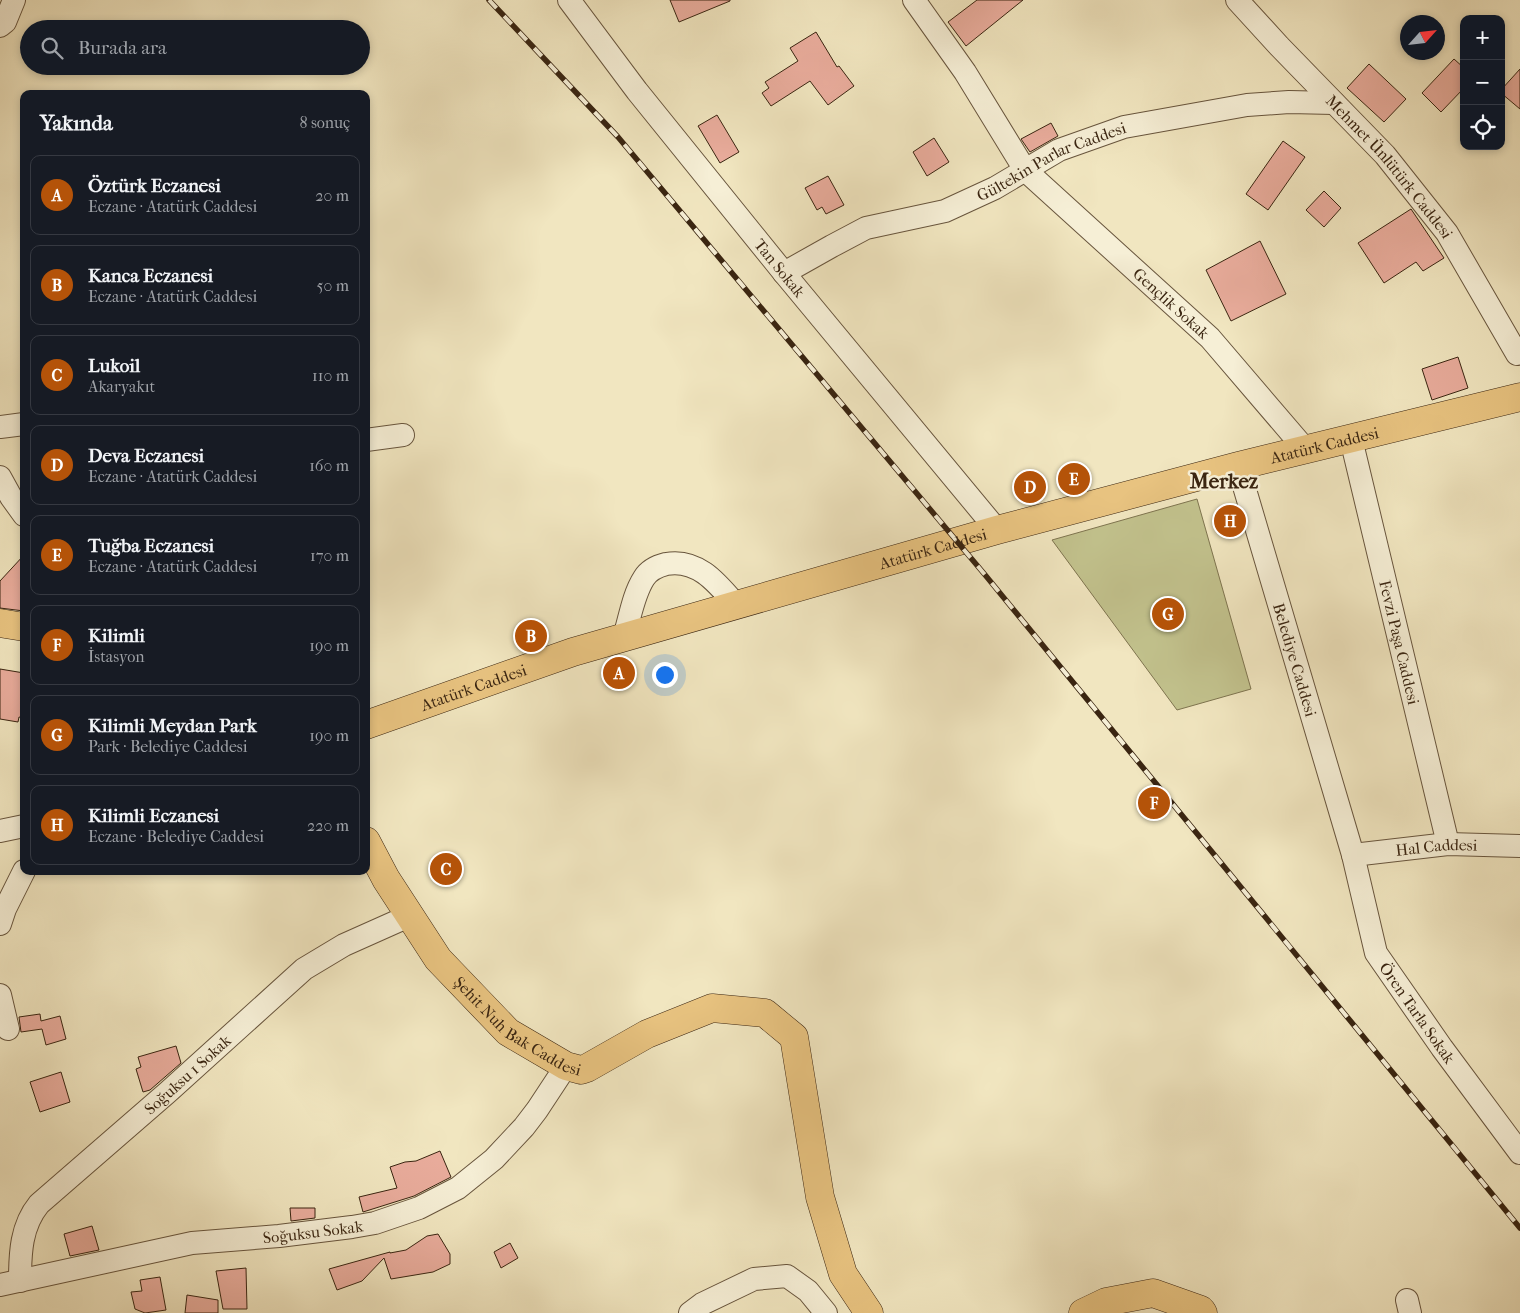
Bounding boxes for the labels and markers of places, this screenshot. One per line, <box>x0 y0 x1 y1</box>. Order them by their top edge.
pin: E <box>1058 460 1090 498</box>
pin: D <box>1014 468 1046 506</box>
pin: H <box>1214 502 1246 540</box>
pin: G <box>1152 595 1184 633</box>
pin: B <box>515 617 547 655</box>
pin: A <box>603 654 635 692</box>
pin: F <box>1138 784 1170 822</box>
pin: C <box>430 850 462 888</box>

